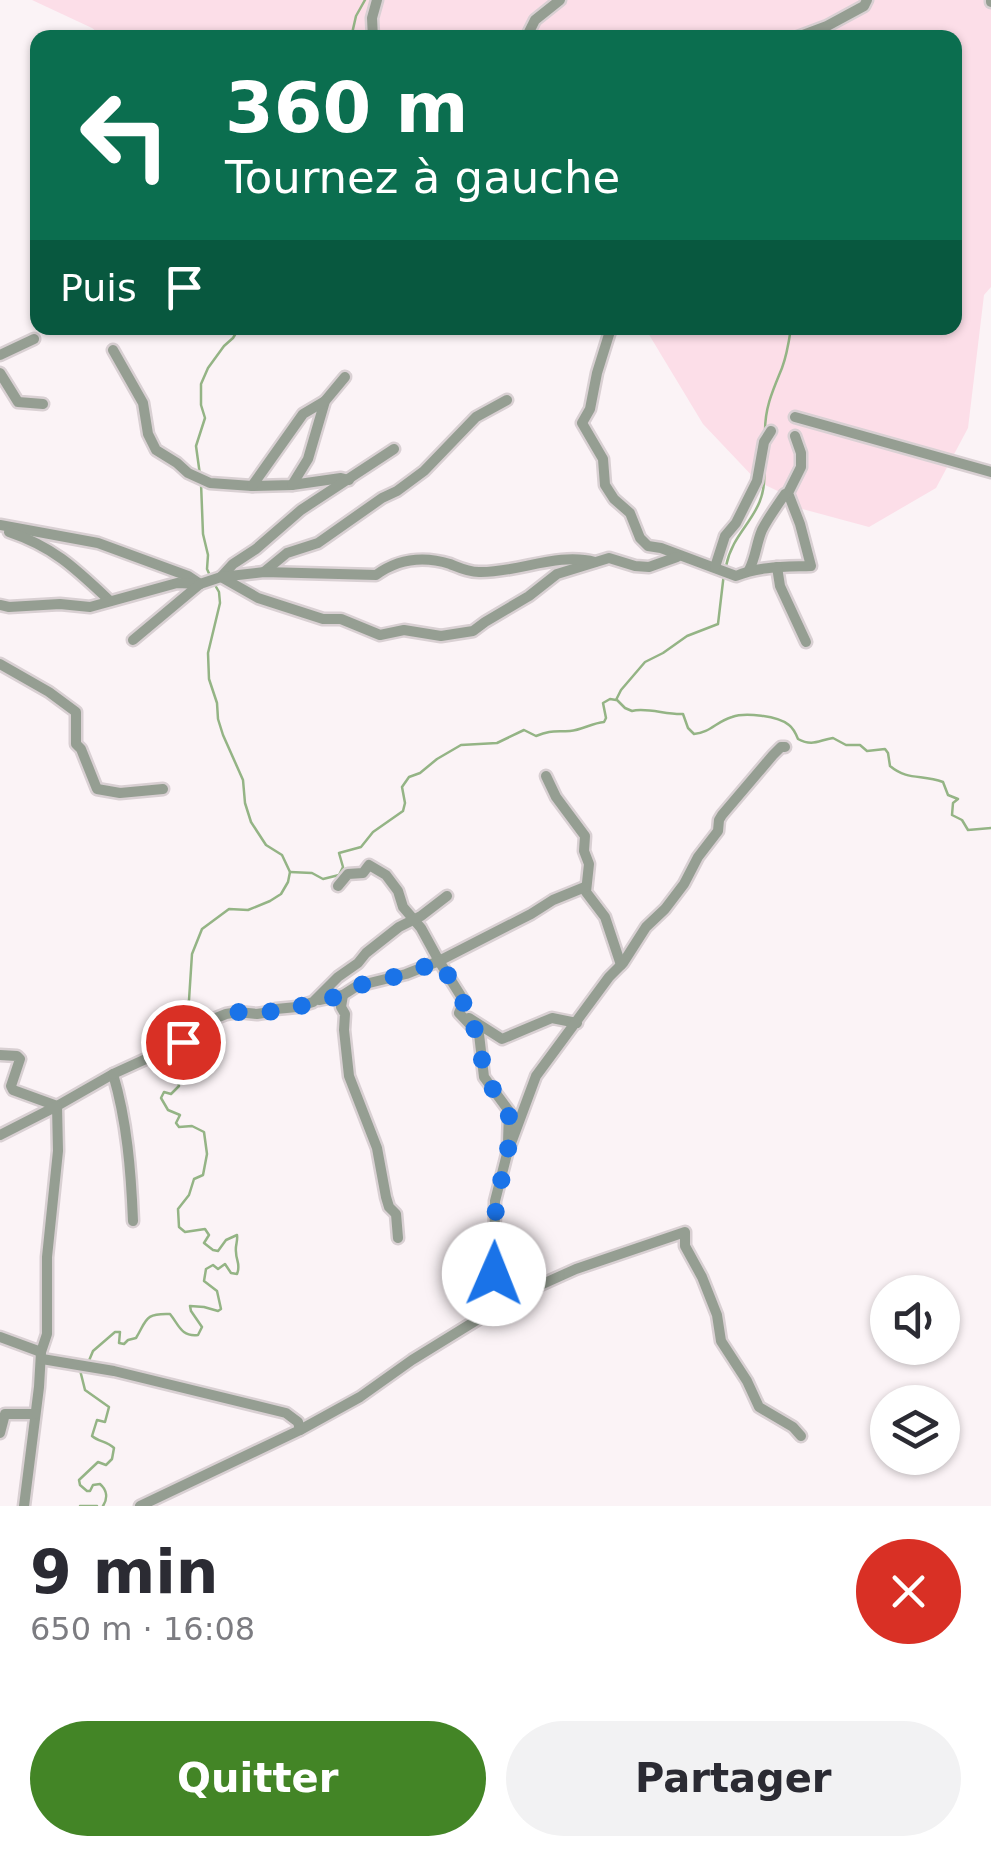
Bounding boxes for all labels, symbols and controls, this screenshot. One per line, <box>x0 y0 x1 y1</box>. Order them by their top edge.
text: 360 m <box>225 67 468 149</box>
icon: left <box>60 70 190 200</box>
text: Tournez à gauche <box>225 151 620 204</box>
icon: arrive <box>157 260 212 315</box>
text: Puis <box>60 266 137 310</box>
pin <box>141 1000 226 1085</box>
icon: arrive <box>156 1015 211 1070</box>
position arrow <box>442 1222 546 1326</box>
map controls <box>870 1275 960 1475</box>
button: sound <box>870 1275 960 1365</box>
button: layers <box>870 1385 960 1475</box>
text: 9 min <box>30 1537 218 1607</box>
button: close <box>856 1539 961 1644</box>
text: 650 m · 16:08 <box>30 1610 255 1648</box>
button: Quitter <box>30 1721 486 1836</box>
button: Partager <box>506 1721 961 1836</box>

